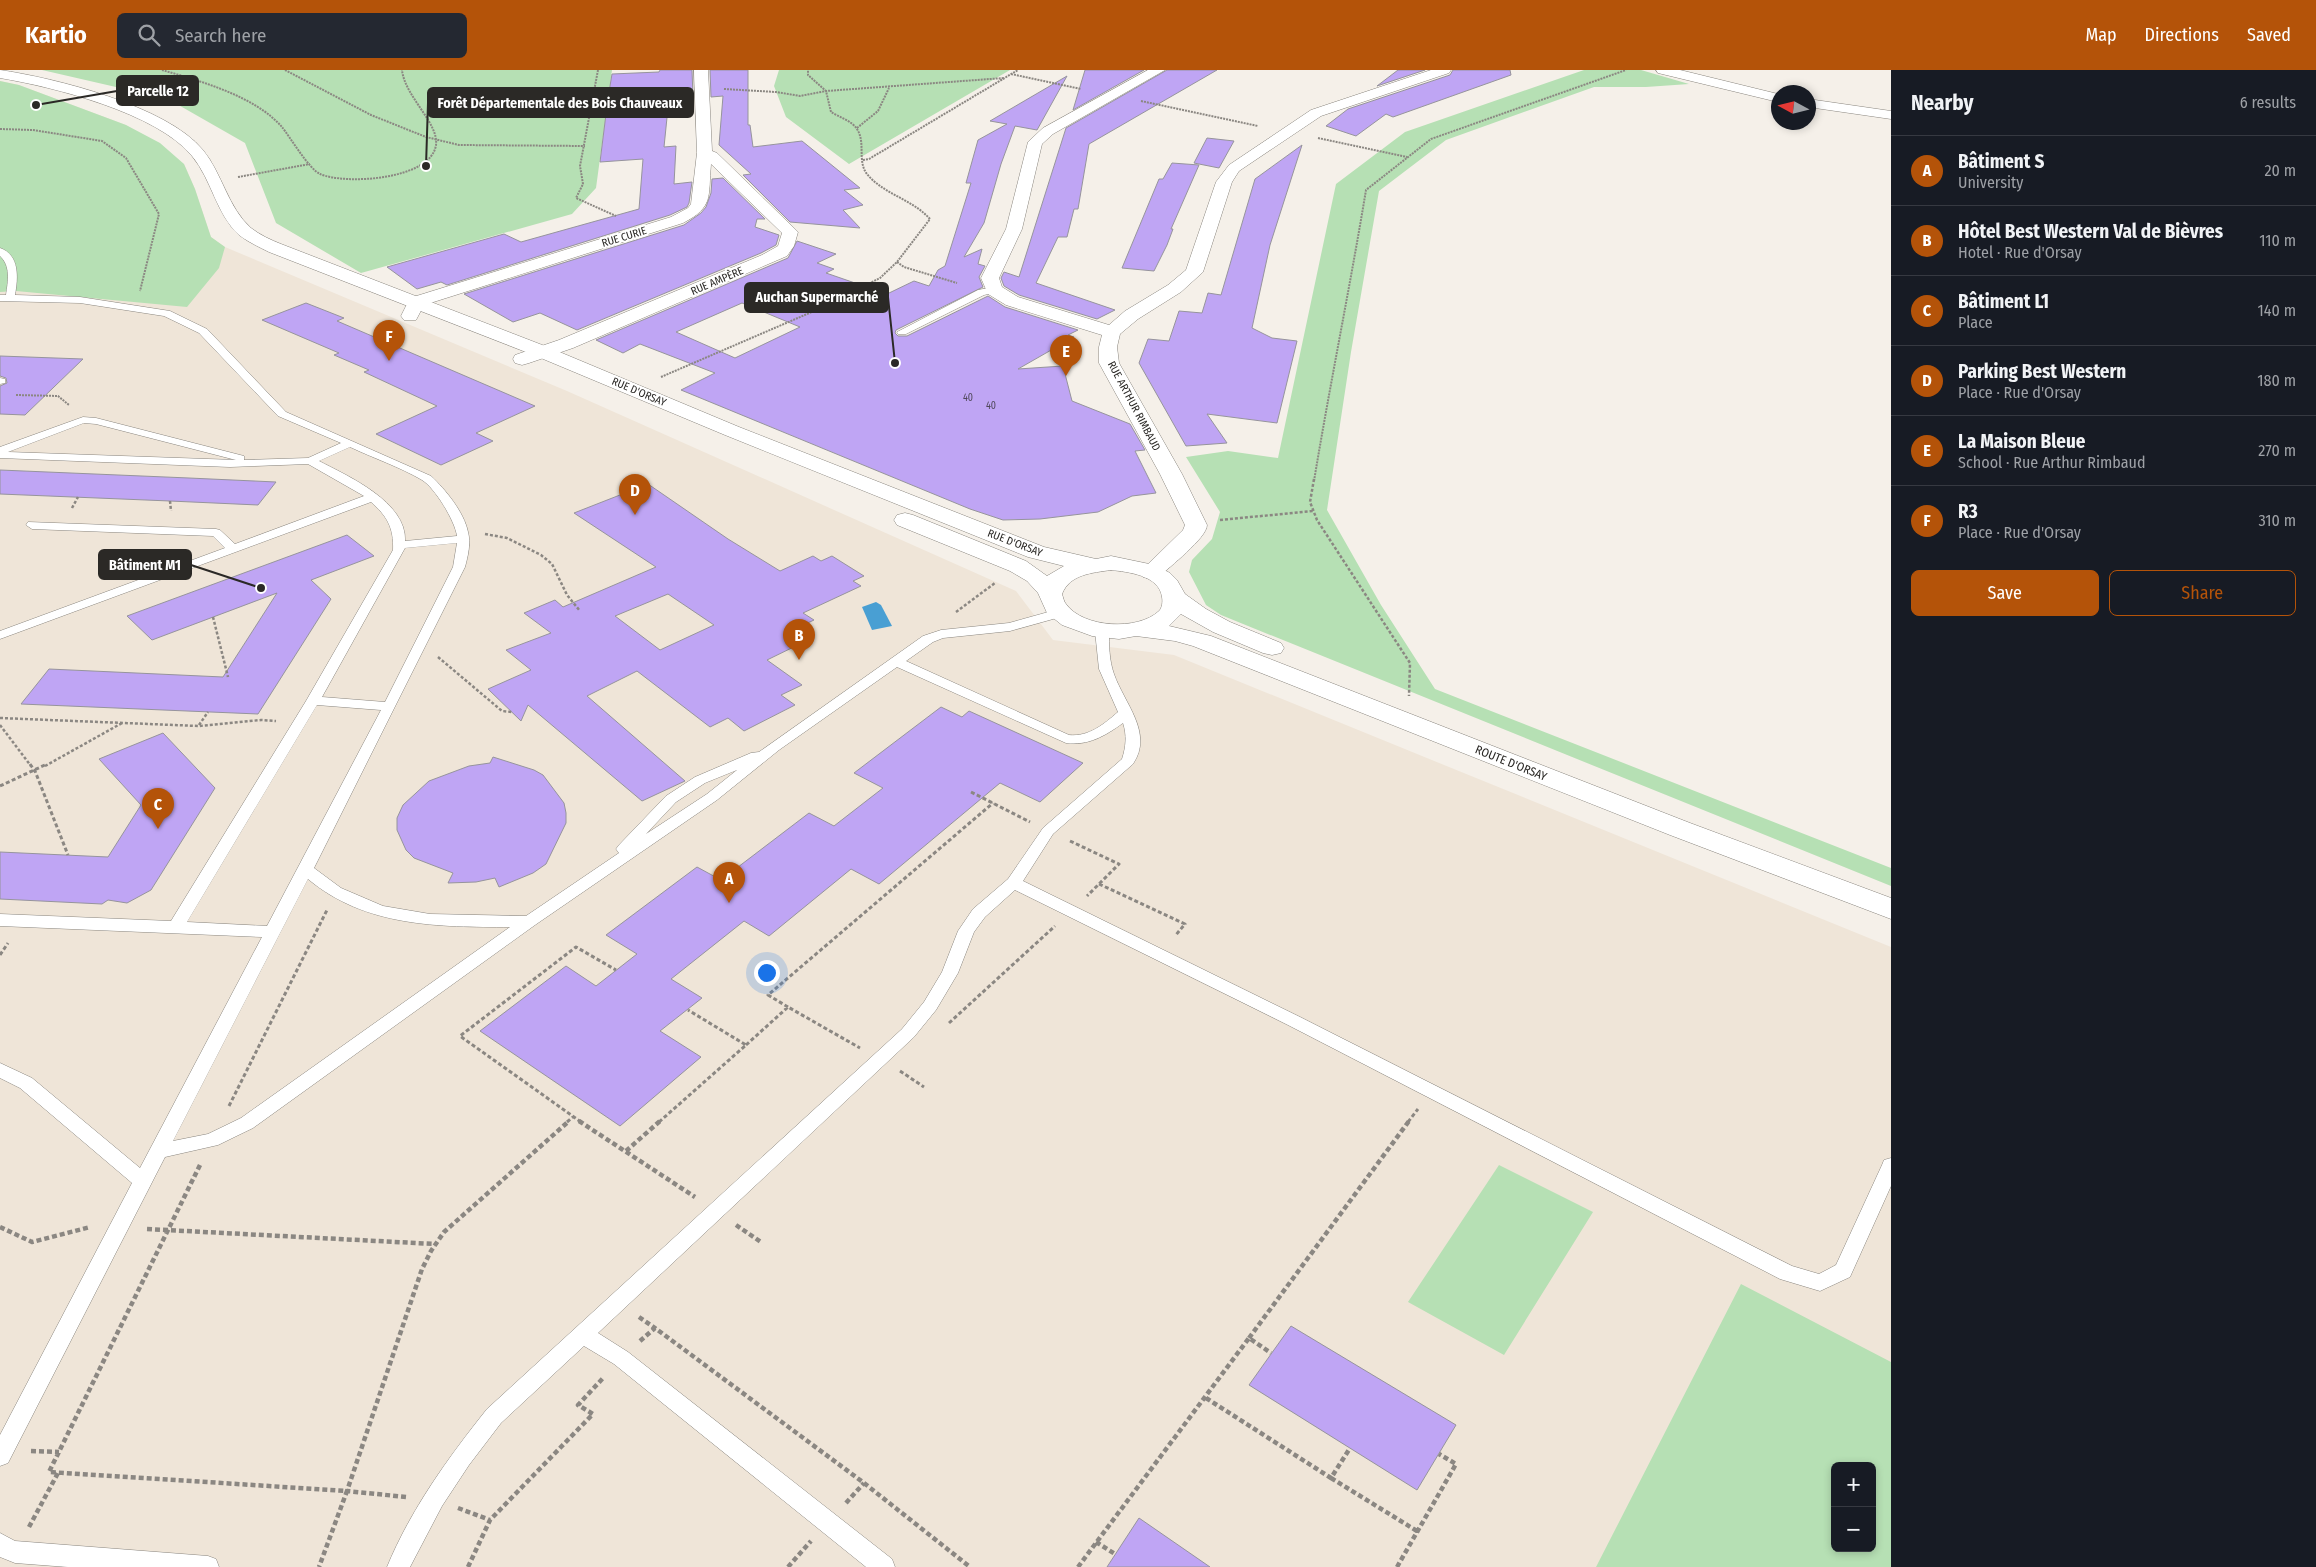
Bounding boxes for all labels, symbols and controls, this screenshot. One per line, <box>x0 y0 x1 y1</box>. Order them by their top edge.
search box <box>117 13 467 58</box>
text: Kartio <box>25 21 87 49</box>
icon: search <box>135 21 163 49</box>
text: Search here <box>175 24 266 47</box>
text: Map <box>2085 24 2117 46</box>
text: Directions <box>2145 24 2219 46</box>
text: Saved <box>2247 24 2291 46</box>
callout: Parcelle 12 <box>117 76 198 105</box>
text: Parcelle 12 <box>127 83 189 100</box>
north arrow <box>1771 85 1816 130</box>
callout: Forêt Départementale des Bois Chauveaux <box>428 88 693 117</box>
text: Nearby <box>1911 90 1973 116</box>
text: 6 results <box>2240 93 2296 112</box>
text: Forêt Départementale des Bois Chauveaux <box>438 95 683 112</box>
text: Bâtiment S <box>1958 150 2044 173</box>
text: A <box>1923 161 1931 180</box>
text: 20 m <box>2265 161 2296 180</box>
text: University <box>1958 173 2023 192</box>
text: Hôtel Best Western Val de Bièvres <box>1958 220 2223 243</box>
street label: RUE CURIE <box>600 224 648 250</box>
text: B <box>1923 231 1931 250</box>
text: 110 m <box>2259 231 2296 250</box>
text: Hotel · Rue d'Orsay <box>1958 243 2082 262</box>
street label: RUE AMPÈRE <box>688 263 745 298</box>
callout: Auchan Supermarché <box>745 283 888 312</box>
text: Auchan Supermarché <box>755 289 878 306</box>
text: Bâtiment L1 <box>1958 290 2049 313</box>
text: C <box>1923 301 1931 320</box>
text: 140 m <box>2258 301 2296 320</box>
text: Place <box>1958 313 1993 332</box>
pin: F <box>373 320 405 361</box>
pin: E <box>1050 335 1082 376</box>
street label: RUE ARTHUR RIMBAUD <box>1105 359 1163 453</box>
text: Parking Best Western <box>1958 360 2126 383</box>
text: D <box>1922 371 1932 390</box>
text: 180 m <box>2257 371 2296 390</box>
street label: RUE D'ORSAY <box>610 375 669 409</box>
text: Place · Rue d'Orsay <box>1958 383 2081 402</box>
house number: 40 <box>963 392 973 404</box>
house number: 40 <box>986 400 996 412</box>
text: La Maison Bleue <box>1958 430 2085 453</box>
text: E <box>1923 441 1931 460</box>
text: 270 m <box>2258 441 2296 460</box>
text: School · Rue Arthur Rimbaud <box>1958 453 2146 472</box>
pin: D <box>619 474 651 515</box>
text: R3 <box>1958 500 1978 523</box>
text: F <box>1923 511 1931 530</box>
text: 310 m <box>2259 511 2296 530</box>
text: Place · Rue d'Orsay <box>1958 523 2081 542</box>
street label: RUE D'ORSAY <box>986 527 1045 560</box>
callout: Bâtiment M1 <box>99 550 191 579</box>
text: Bâtiment M1 <box>109 557 181 574</box>
button: Save <box>1911 570 2099 616</box>
button: Share <box>2109 570 2296 616</box>
pin: B <box>783 619 815 660</box>
street label: ROUTE D'ORSAY <box>1473 742 1549 784</box>
pin: C <box>142 788 174 829</box>
pin: A <box>713 862 745 903</box>
your location <box>754 960 780 986</box>
map controls <box>1831 1462 1876 1552</box>
button: + <box>1831 1462 1876 1507</box>
button: − <box>1831 1507 1876 1552</box>

